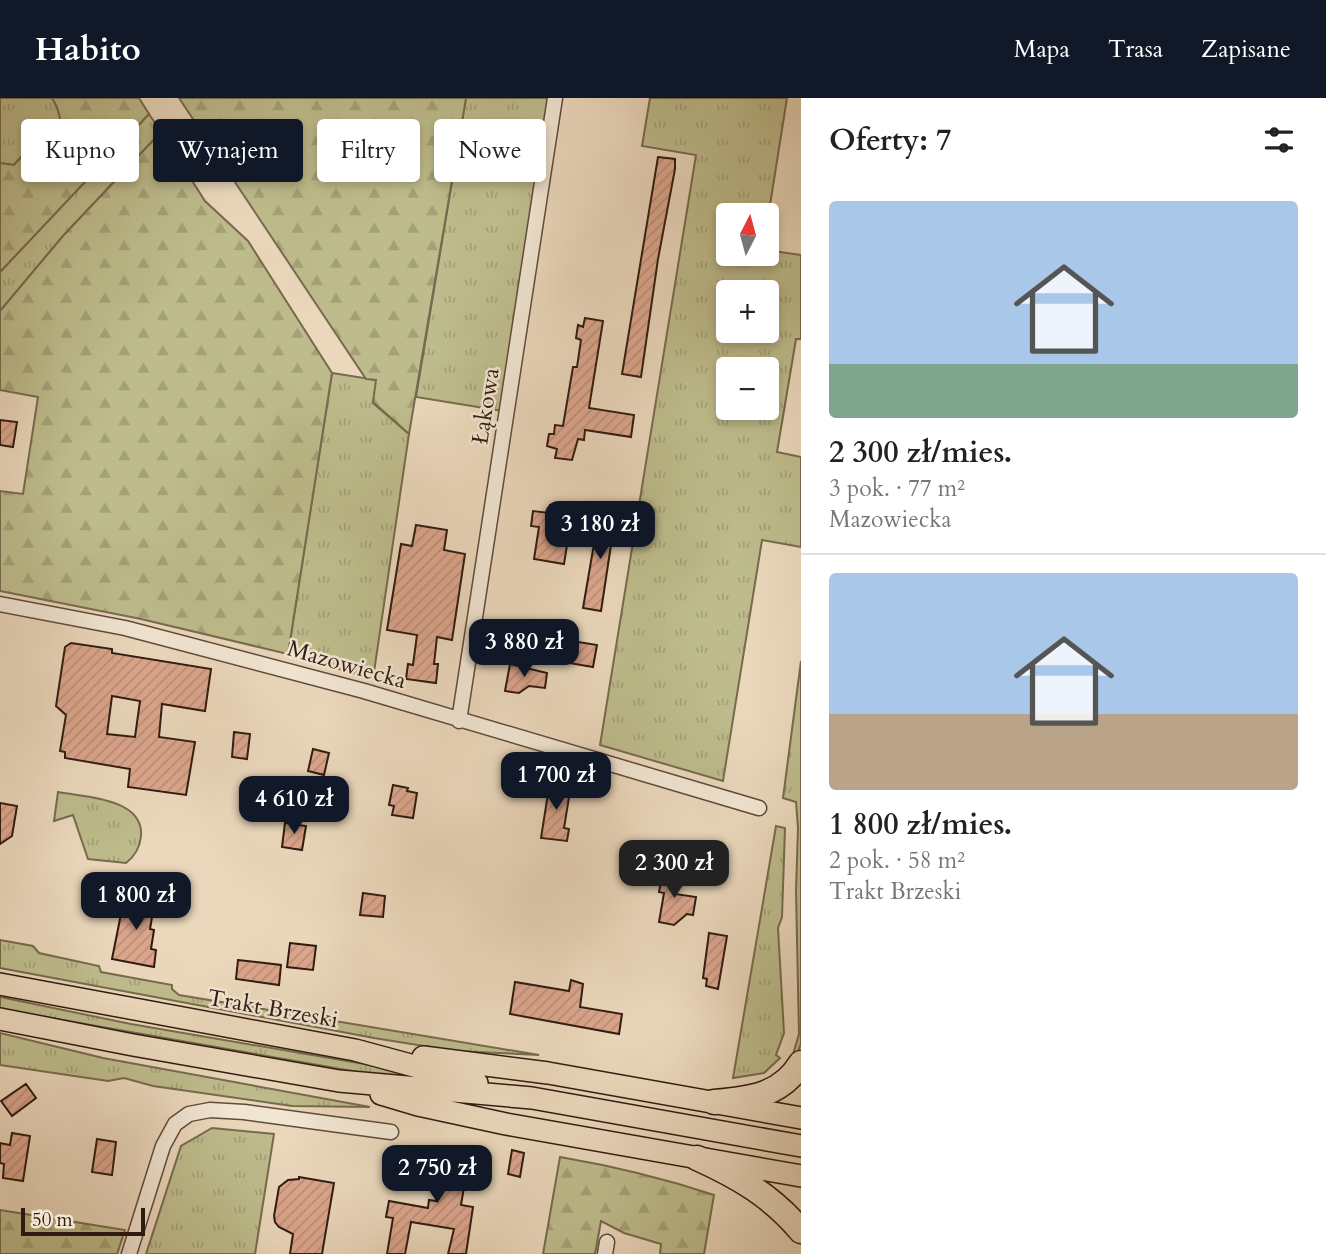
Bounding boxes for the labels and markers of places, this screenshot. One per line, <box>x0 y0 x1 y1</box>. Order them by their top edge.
pin: 3 180 zł <box>528 502 672 561</box>
pin: 3 880 zł <box>452 620 596 679</box>
pin: 1 700 zł <box>484 752 628 812</box>
pin: 4 610 zł <box>222 776 366 836</box>
pin: 2 300 zł <box>602 840 746 900</box>
pin: 1 800 zł <box>64 872 208 932</box>
pin: 2 750 zł <box>365 1146 509 1205</box>

